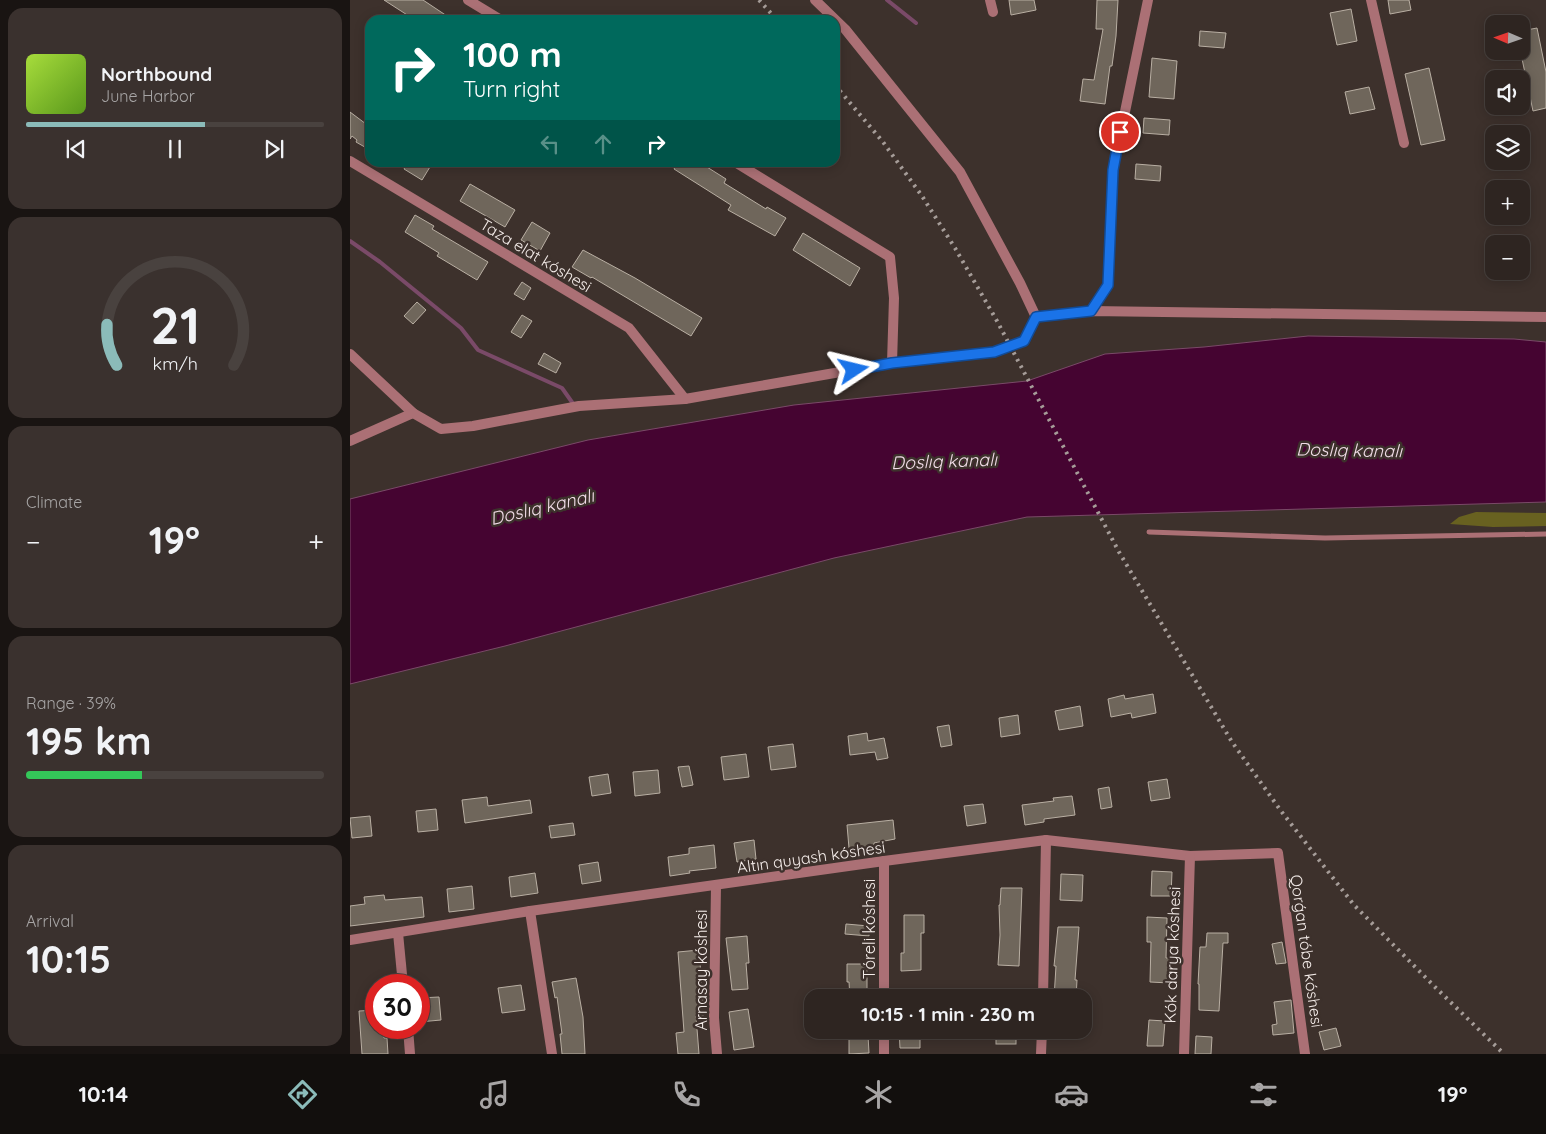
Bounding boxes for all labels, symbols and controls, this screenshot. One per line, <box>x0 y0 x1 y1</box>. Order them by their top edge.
north arrow <box>1485 15 1530 60</box>
map controls <box>1485 15 1530 280</box>
text: 100 m <box>463 32 562 76</box>
icon: right <box>380 35 445 100</box>
text: Northbound <box>101 62 212 86</box>
button: sound <box>1485 70 1530 115</box>
text: Turn right <box>463 75 560 103</box>
text: June Harbor <box>101 86 195 106</box>
pin <box>1099 111 1141 153</box>
icon: arrive <box>1106 118 1134 146</box>
button: layers <box>1485 125 1530 170</box>
icon: left <box>536 130 564 158</box>
icon: ahead <box>589 130 617 158</box>
icon: right <box>642 130 670 158</box>
icon: previous <box>62 135 90 163</box>
icon: pause <box>161 135 189 163</box>
icon: next <box>260 135 288 163</box>
button: + <box>1485 180 1530 225</box>
street label: Taza elat kóshesi <box>477 214 595 296</box>
button: − <box>1485 235 1530 280</box>
text: 21 <box>150 292 200 357</box>
position arrow <box>827 343 879 395</box>
text: km/h <box>152 352 198 374</box>
water label: Doslıq kanalı <box>1296 438 1403 462</box>
water label: Doslıq kanalı <box>891 448 999 474</box>
water label: Doslıq kanalı <box>488 484 597 530</box>
text: Climate <box>26 492 82 512</box>
text: 19° <box>149 516 200 564</box>
text: − <box>26 524 41 559</box>
text: + <box>308 524 324 559</box>
text: Range · 39% <box>26 693 116 713</box>
text: 195 km <box>26 717 152 765</box>
street label: Altın quyash kóshesi <box>735 837 887 877</box>
street label: Qorǵan tóbe kóshesi <box>1286 873 1328 1029</box>
street label: Tóreli kóshesi <box>859 879 879 979</box>
street label: Kók darya kóshesi <box>1160 886 1184 1024</box>
street label: Arnasay kóshesi <box>691 909 711 1031</box>
text: Arrival <box>26 911 74 931</box>
text: 10:15 <box>26 935 111 983</box>
speed limit sign: 30 <box>365 974 430 1039</box>
text: 10:15 · 1 min · 230 m <box>861 1002 1035 1026</box>
icon: directions <box>285 1077 320 1112</box>
icon: music <box>477 1077 512 1112</box>
icon: phone <box>669 1077 704 1112</box>
icon: climate <box>861 1077 896 1112</box>
icon: car <box>1054 1077 1089 1112</box>
icon: filters <box>1246 1077 1281 1112</box>
text: 10:14 <box>79 1080 128 1108</box>
text: 19° <box>1438 1080 1467 1108</box>

